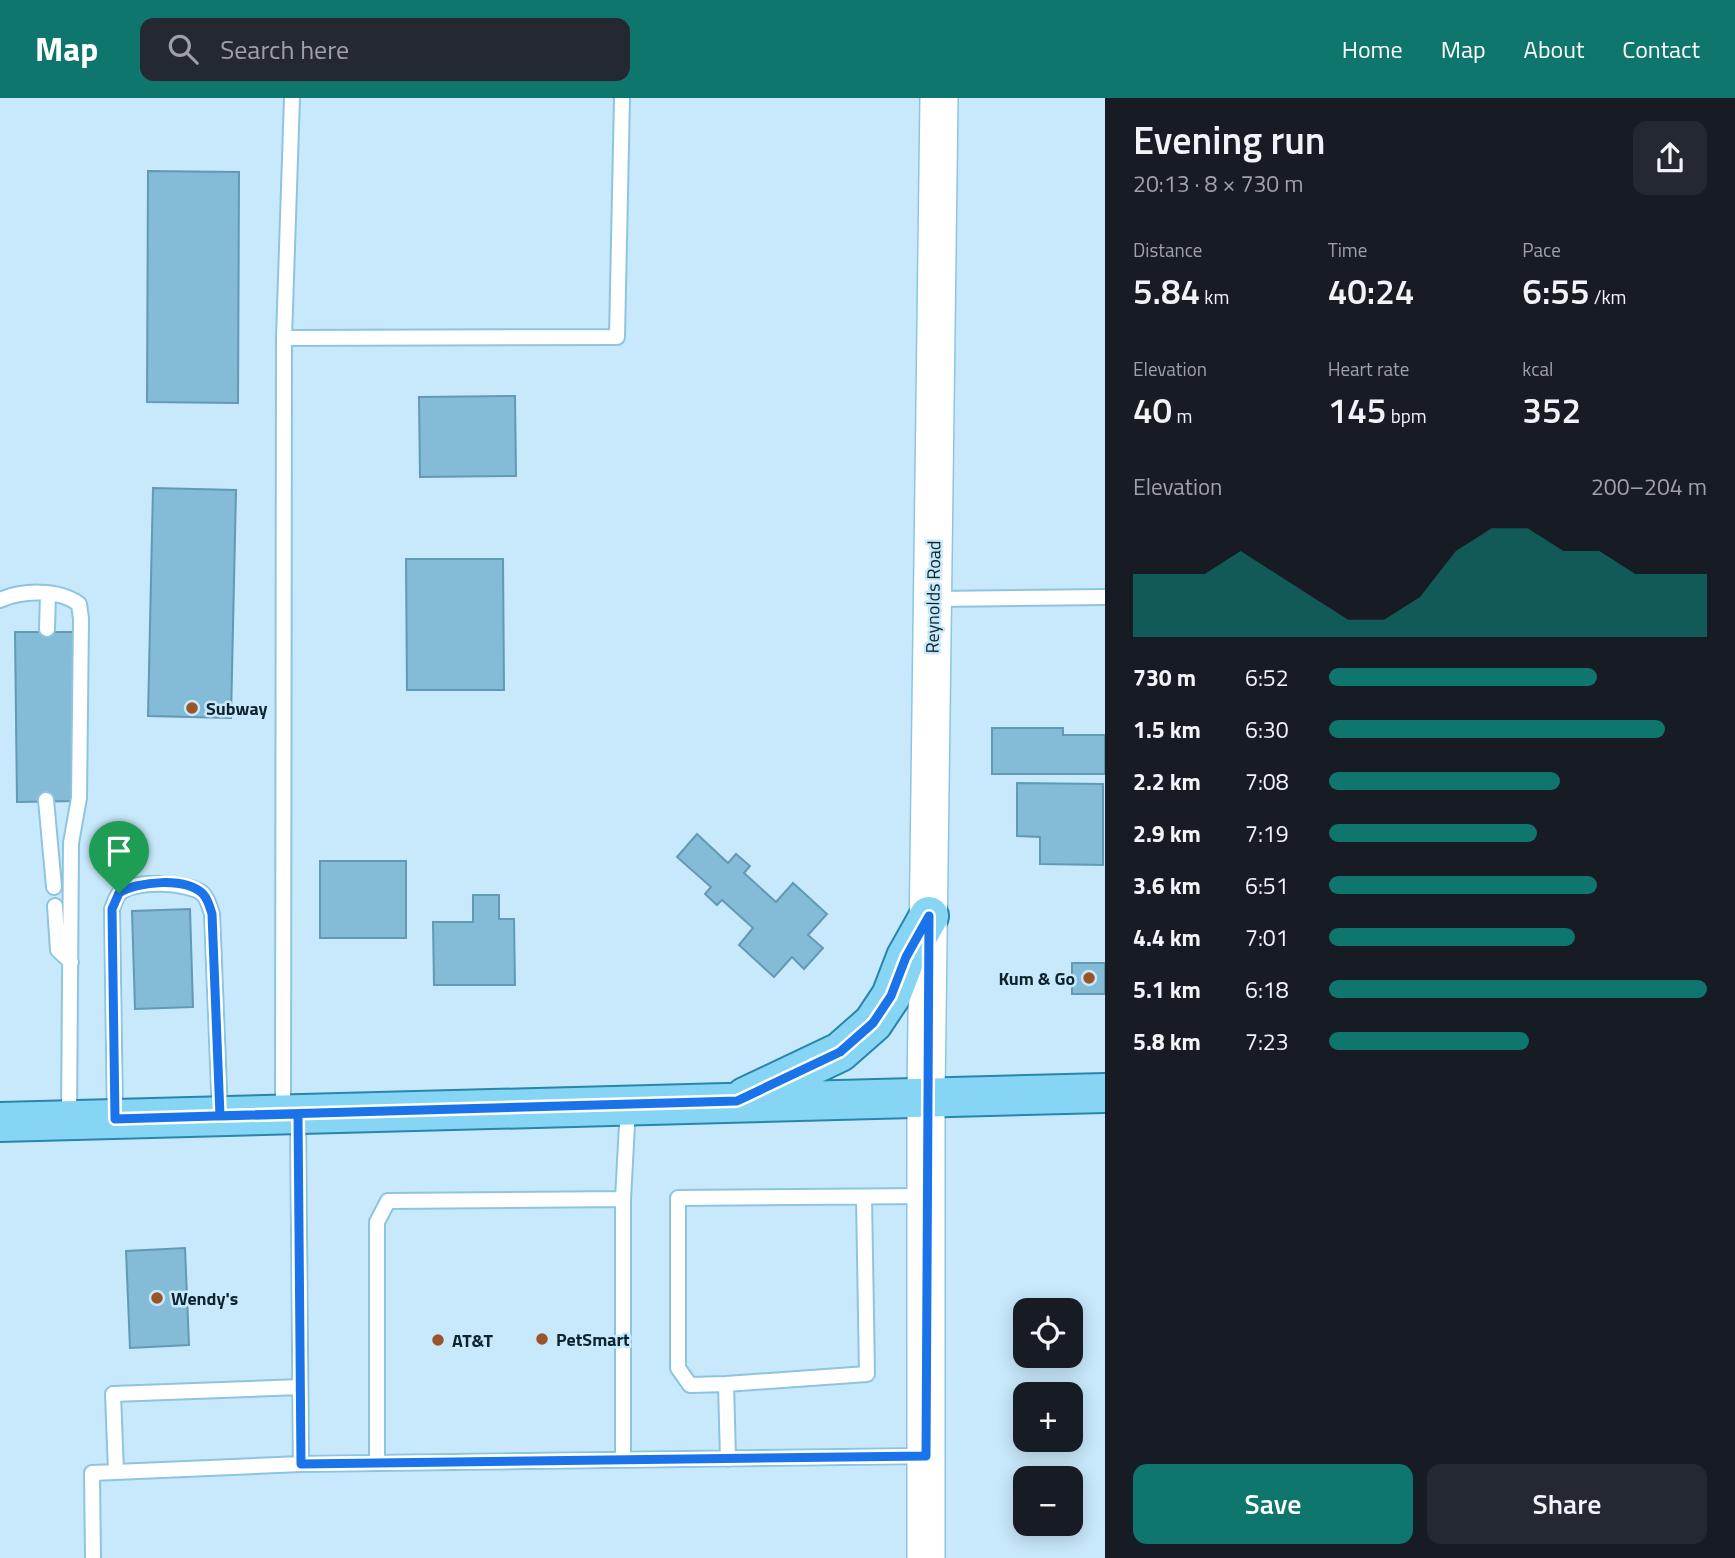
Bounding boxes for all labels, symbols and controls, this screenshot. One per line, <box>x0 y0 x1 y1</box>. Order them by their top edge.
search box <box>140 18 630 81</box>
text: Map <box>35 24 98 74</box>
icon: search <box>164 30 202 68</box>
text: Search here <box>220 30 349 69</box>
text: Home <box>1342 31 1403 67</box>
text: Map <box>1441 31 1486 67</box>
text: About <box>1524 31 1584 67</box>
text: Contact <box>1622 31 1700 67</box>
text: Evening run <box>1133 111 1326 169</box>
button: share <box>1633 121 1707 195</box>
text: 20:13 · 8 × 730 m <box>1133 166 1303 201</box>
text: Distance <box>1133 235 1202 264</box>
text: Time <box>1328 235 1367 264</box>
text: Pace <box>1522 235 1561 264</box>
text: 5.84 <box>1133 264 1200 318</box>
text: 40:24 <box>1328 264 1414 318</box>
text: 6:55 <box>1522 264 1590 318</box>
text: km <box>1200 282 1229 311</box>
text: /km <box>1590 282 1627 311</box>
text: Elevation <box>1133 354 1207 383</box>
text: Heart rate <box>1328 354 1409 383</box>
text: kcal <box>1522 354 1553 383</box>
text: 40 <box>1133 383 1172 437</box>
text: 145 <box>1328 383 1386 437</box>
text: 352 <box>1522 383 1581 437</box>
text: m <box>1172 401 1192 430</box>
text: bpm <box>1386 401 1427 430</box>
text: Elevation <box>1133 469 1222 504</box>
text: 200–204 m <box>1591 469 1707 504</box>
street label: Reynolds Road <box>919 540 947 654</box>
text: 730 m <box>1133 660 1196 695</box>
text: 6:52 <box>1245 660 1289 695</box>
place label: Subway <box>206 695 268 722</box>
marker: Subway <box>184 700 200 716</box>
text: 1.5 km <box>1133 712 1201 747</box>
text: 6:30 <box>1245 712 1289 747</box>
text: 2.2 km <box>1133 764 1201 799</box>
text: 7:08 <box>1245 764 1289 799</box>
text: 2.9 km <box>1133 816 1201 851</box>
text: 7:19 <box>1245 816 1289 851</box>
pin <box>89 821 149 893</box>
icon: arrive <box>100 832 138 870</box>
text: 3.6 km <box>1133 868 1201 903</box>
text: 6:51 <box>1245 868 1289 903</box>
text: 4.4 km <box>1133 920 1201 955</box>
text: 7:01 <box>1245 920 1289 955</box>
place label: Kum & Go <box>998 965 1075 992</box>
marker: Kum & Go <box>1081 970 1097 986</box>
text: 5.1 km <box>1133 972 1201 1007</box>
text: 6:18 <box>1245 972 1289 1007</box>
text: 5.8 km <box>1133 1024 1201 1059</box>
text: 7:23 <box>1245 1024 1289 1059</box>
place label: Wendy's <box>171 1285 238 1312</box>
marker: Wendy's <box>149 1290 165 1306</box>
map controls <box>1013 1298 1083 1536</box>
button: locate <box>1013 1298 1083 1368</box>
place label: PetSmart <box>556 1326 630 1353</box>
place label: AT&T <box>452 1327 493 1354</box>
marker: PetSmart <box>534 1331 550 1347</box>
marker: AT&T <box>430 1332 446 1348</box>
button: + <box>1013 1382 1083 1452</box>
button: Save <box>1133 1464 1413 1544</box>
button: Share <box>1427 1464 1707 1544</box>
button: − <box>1013 1466 1083 1536</box>

